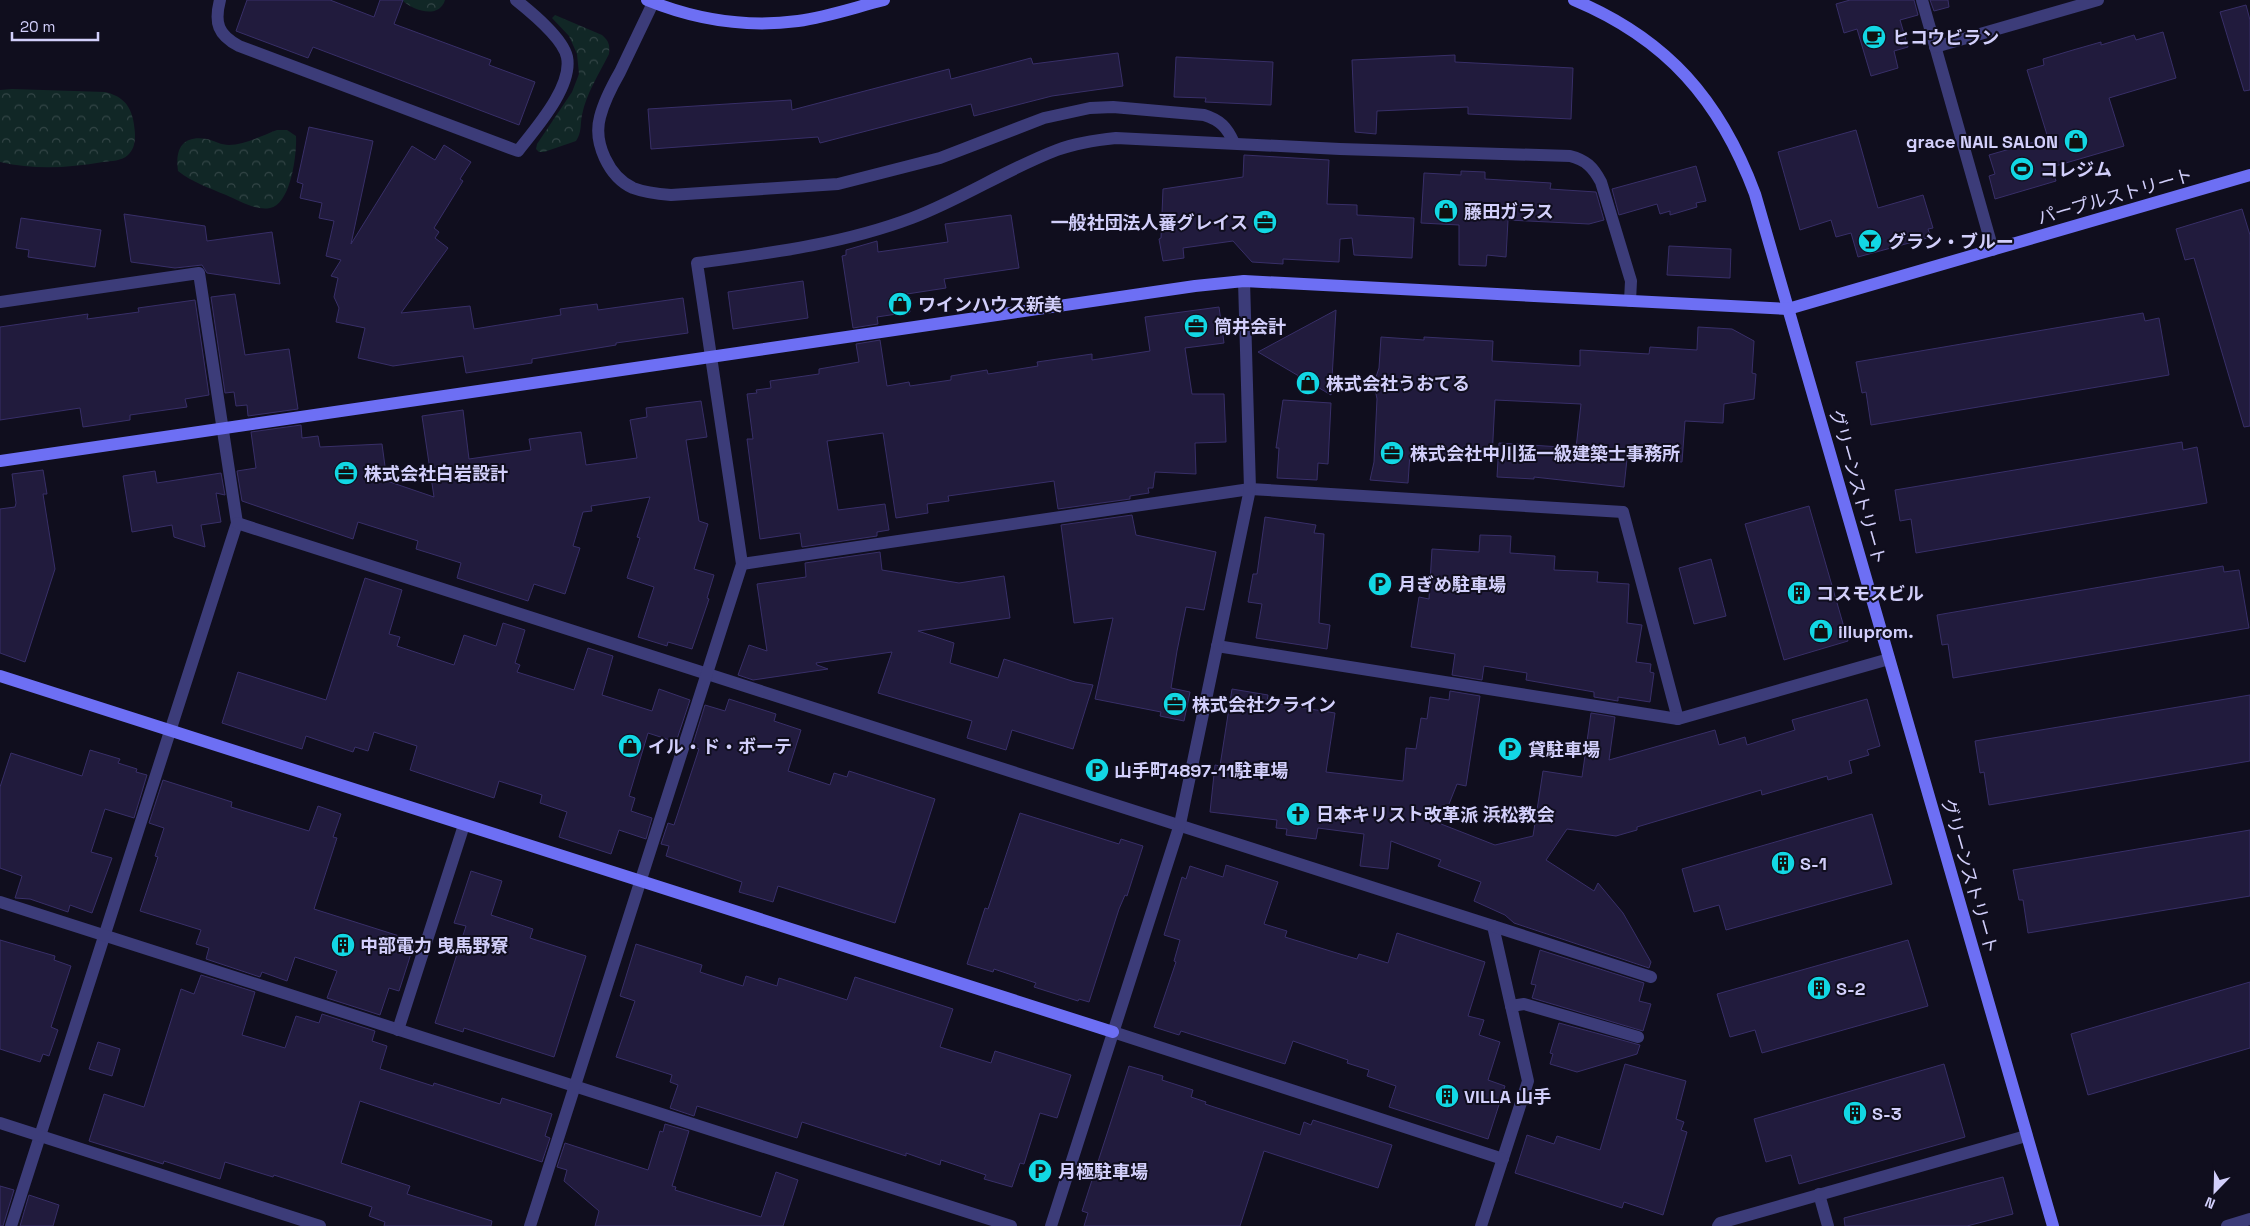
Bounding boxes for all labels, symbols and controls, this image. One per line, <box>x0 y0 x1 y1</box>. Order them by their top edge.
scale bar <box>12 10 99 42</box>
text: 20 m <box>20 17 55 36</box>
cafe icon: ヒコウビラン <box>1861 24 1887 50</box>
place label: ヒコウビラン <box>1892 26 1999 49</box>
shop icon: grace NAIL SALON <box>2063 128 2089 154</box>
place label: grace NAIL SALON <box>1906 130 2058 153</box>
sports icon: コレジム <box>2009 156 2035 182</box>
place label: コレジム <box>2040 158 2112 181</box>
street label: パープルストリート <box>2034 163 2196 229</box>
shop icon: 藤田ガラス <box>1433 198 1459 224</box>
place label: 藤田ガラス <box>1464 200 1554 223</box>
office icon: 一般社団法人蕃グレイス <box>1252 209 1278 235</box>
place label: 一般社団法人蕃グレイス <box>1051 211 1248 234</box>
bar icon: グラン・ブルー <box>1857 228 1883 254</box>
place label: グラン・ブルー <box>1888 230 2014 253</box>
shop icon: ワインハウス新美 <box>887 291 913 317</box>
place label: ワインハウス新美 <box>918 293 1062 316</box>
office icon: 筒井会計 <box>1183 313 1209 339</box>
place label: 筒井会計 <box>1214 315 1286 338</box>
shop icon: 株式会社うおてる <box>1295 370 1321 396</box>
place label: 株式会社うおてる <box>1326 372 1470 395</box>
street label: グリーンストリート <box>1825 407 1891 567</box>
office icon: 株式会社中川猛一級建築士事務所 <box>1379 440 1405 466</box>
place label: 株式会社中川猛一級建築士事務所 <box>1410 442 1680 465</box>
office icon: 株式会社白岩設計 <box>333 460 359 486</box>
place label: 株式会社白岩設計 <box>364 462 508 485</box>
parking icon: 月ぎめ駐車場 <box>1367 571 1393 597</box>
place label: 月ぎめ駐車場 <box>1398 573 1506 596</box>
building icon: コスモスビル <box>1786 580 1812 606</box>
place label: コスモスビル <box>1816 582 1924 605</box>
shop icon: illuprom. <box>1808 618 1834 644</box>
place label: illuprom. <box>1838 620 1914 643</box>
office icon: 株式会社クライン <box>1162 691 1188 717</box>
place label: 株式会社クライン <box>1192 693 1336 716</box>
shop icon: イル・ド・ボーテ <box>617 733 643 759</box>
place label: イル・ド・ボーテ <box>648 735 792 758</box>
parking icon: 貸駐車場 <box>1497 736 1523 762</box>
place label: 貸駐車場 <box>1528 738 1600 761</box>
parking icon: 山手町4897-11駐車場 <box>1084 757 1110 783</box>
place label: 山手町4897-11駐車場 <box>1114 759 1288 782</box>
street label: グリーンストリート <box>1937 796 2003 956</box>
church icon: 日本キリスト改革派 浜松教会 <box>1285 801 1311 827</box>
place label: 日本キリスト改革派 浜松教会 <box>1316 803 1555 826</box>
building icon: S-1 <box>1770 850 1796 876</box>
place label: S-1 <box>1800 852 1827 875</box>
building icon: 中部電力 曳馬野寮 <box>330 932 356 958</box>
place label: 中部電力 曳馬野寮 <box>360 934 509 957</box>
building icon: S-2 <box>1806 975 1832 1001</box>
place label: S-2 <box>1836 977 1866 1000</box>
building icon: VILLA 山手 <box>1434 1083 1460 1109</box>
place label: VILLA 山手 <box>1464 1085 1551 1108</box>
building icon: S-3 <box>1842 1100 1868 1126</box>
place label: S-3 <box>1872 1102 1902 1125</box>
parking icon: 月極駐車場 <box>1027 1158 1053 1184</box>
place label: 月極駐車場 <box>1058 1160 1148 1183</box>
north arrow <box>2190 1166 2240 1216</box>
text: N <box>2202 1193 2218 1213</box>

